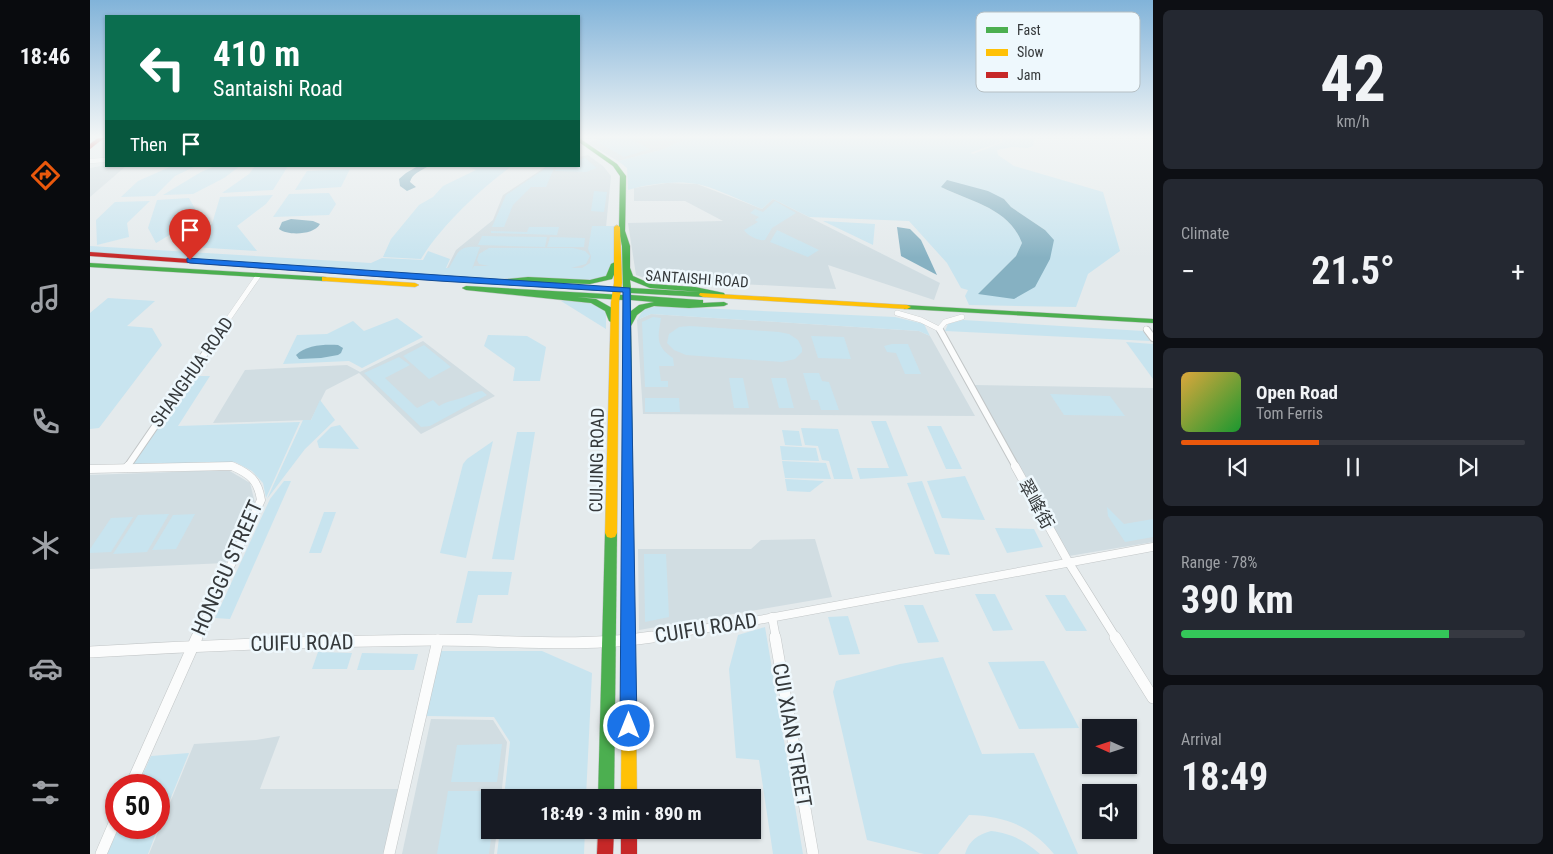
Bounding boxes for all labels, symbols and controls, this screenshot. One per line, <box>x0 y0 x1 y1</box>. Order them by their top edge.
legend <box>976 12 1140 92</box>
text: Fast <box>1017 22 1041 38</box>
text: 410 m <box>213 34 300 75</box>
icon: left <box>130 35 195 100</box>
text: 42 <box>1320 41 1386 117</box>
text: 18:46 <box>20 44 70 69</box>
text: Slow <box>1017 44 1044 60</box>
text: Jam <box>1017 67 1041 83</box>
text: Santaishi Road <box>213 76 343 101</box>
text: km/h <box>1337 112 1369 131</box>
icon: arrive <box>177 130 205 158</box>
text: Then <box>130 133 167 156</box>
icon: directions <box>28 158 63 193</box>
pin <box>169 209 211 260</box>
icon: arrive <box>176 216 204 244</box>
text: Climate <box>1181 224 1229 243</box>
text: 21.5° <box>1311 249 1395 293</box>
text: − <box>1181 255 1195 288</box>
text: + <box>1511 255 1525 288</box>
street label: SANTAISHI ROAD <box>645 266 749 292</box>
icon: music <box>28 281 63 316</box>
street label: SHANGHUA ROAD <box>146 313 237 431</box>
text: Open Road <box>1256 381 1338 404</box>
icon: phone <box>28 404 63 439</box>
text: Tom Ferris <box>1256 404 1323 423</box>
street label: CUIJING ROAD <box>585 407 608 513</box>
icon: previous <box>1224 453 1252 481</box>
icon: pause <box>1339 453 1367 481</box>
icon: next <box>1454 453 1482 481</box>
street label: 翠峰街 <box>1014 475 1059 532</box>
street label: HONGGU STREET <box>187 497 267 639</box>
icon: climate <box>28 528 63 563</box>
text: Range · 78% <box>1181 553 1257 572</box>
text: 390 km <box>1181 578 1294 622</box>
street label: CUIFU ROAD <box>653 608 759 648</box>
street label: CUIFU ROAD <box>250 630 354 656</box>
icon: car <box>28 651 63 686</box>
street label: CUI XIAN STREET <box>768 661 816 809</box>
position arrow <box>602 699 654 751</box>
north arrow <box>1082 719 1138 774</box>
map controls <box>1082 719 1137 839</box>
text: Arrival <box>1181 730 1222 749</box>
text: 18:49 <box>1181 755 1268 799</box>
speed limit sign: 50 <box>105 774 170 839</box>
icon: filters <box>28 775 63 810</box>
button: sound <box>1082 784 1137 839</box>
text: 18:49 · 3 min · 890 m <box>540 802 702 825</box>

